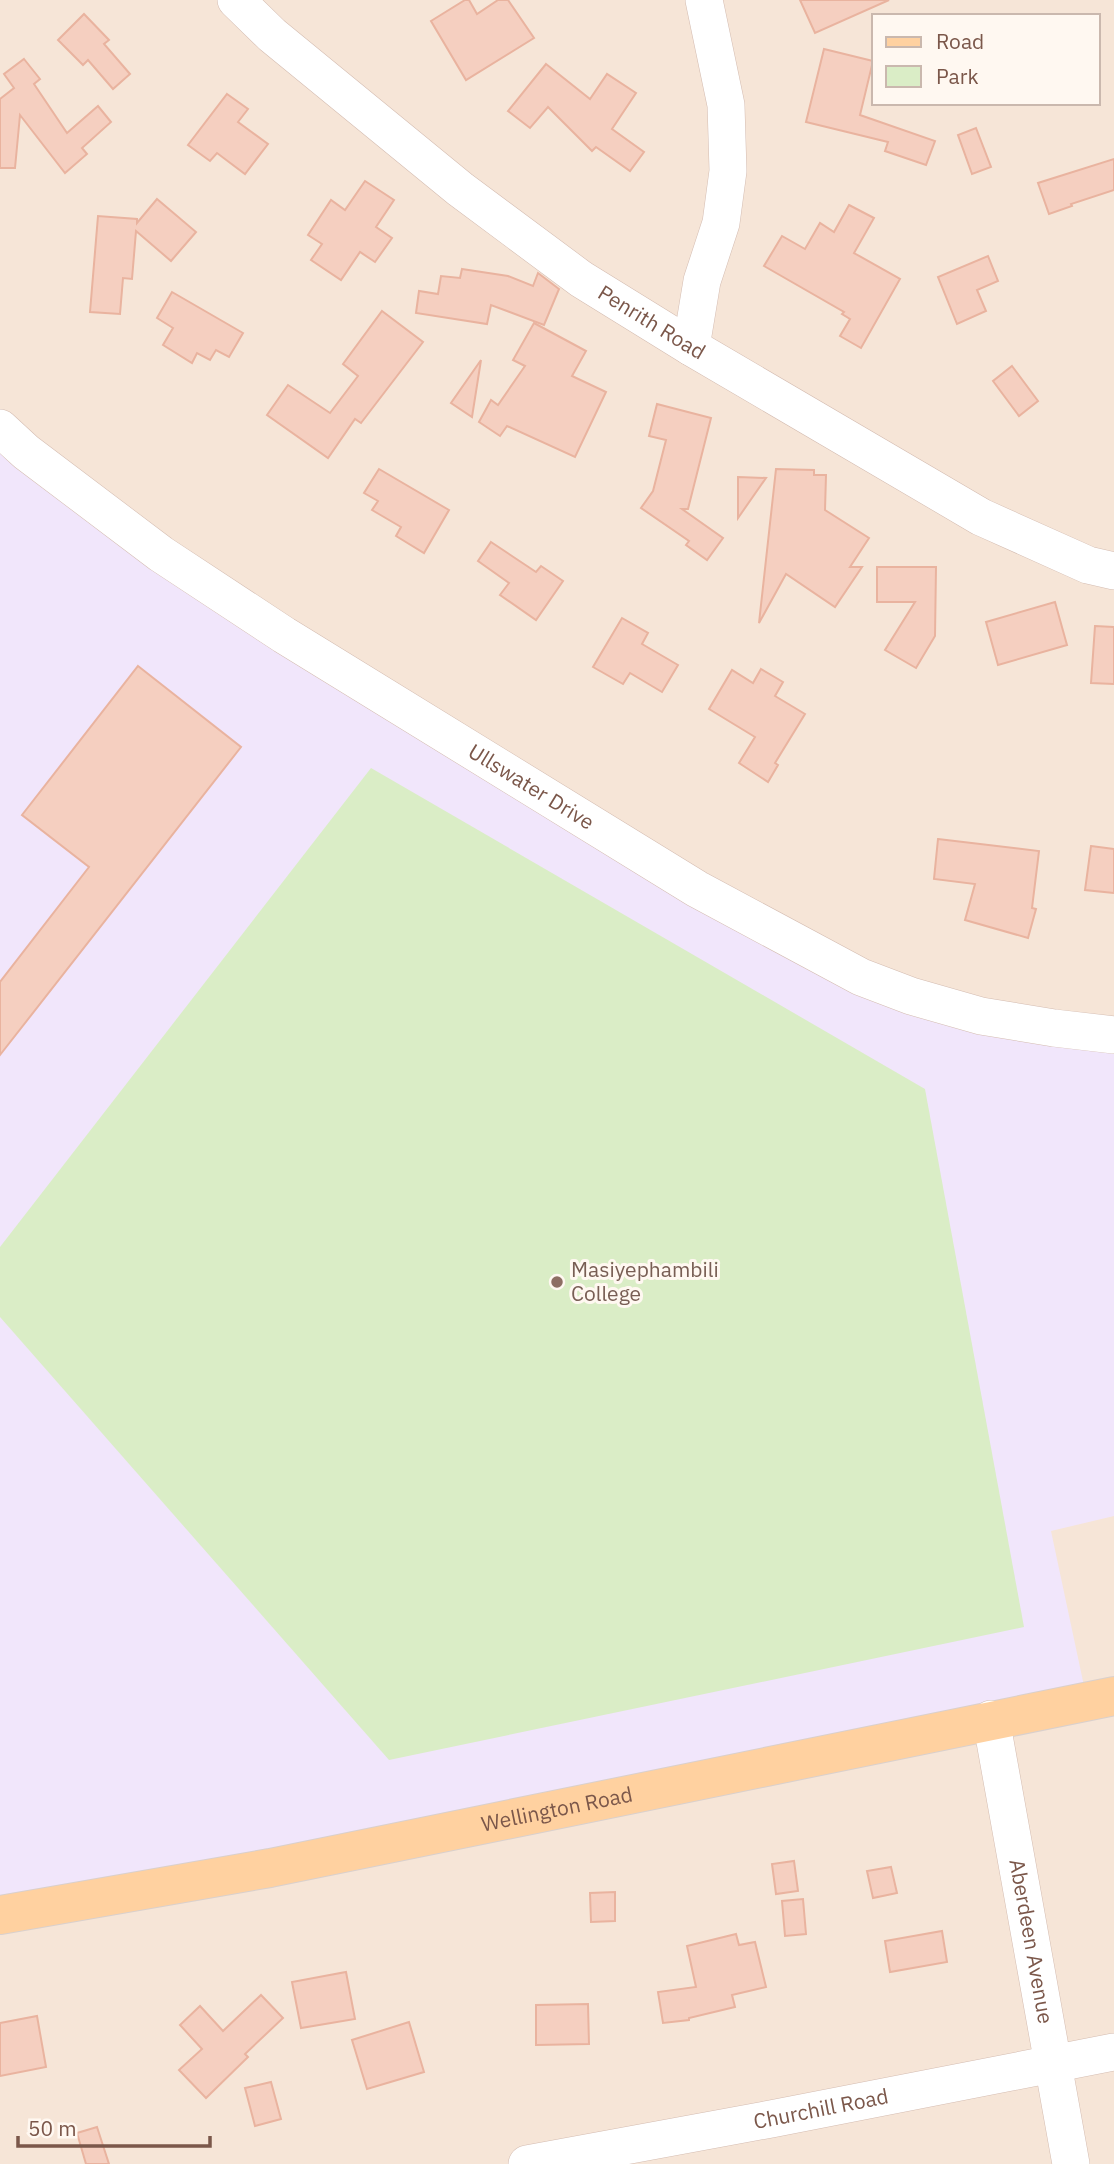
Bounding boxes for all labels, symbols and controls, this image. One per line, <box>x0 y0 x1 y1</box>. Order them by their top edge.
legend <box>872 14 1100 105</box>
text: Road <box>936 27 984 55</box>
text: Park <box>936 62 979 90</box>
street label: Penrith Road <box>593 278 711 365</box>
street label: Ullswater Drive <box>463 737 600 836</box>
place label: Masiyephambili College <box>571 1255 719 1307</box>
marker: Masiyephambili College <box>549 1274 565 1290</box>
street label: Wellington Road <box>479 1779 635 1838</box>
street label: Aberdeen Avenue <box>1003 1857 1061 2026</box>
street label: Churchill Road <box>751 2081 891 2135</box>
scale bar <box>18 2104 210 2148</box>
text: 50 m <box>28 2114 77 2142</box>

